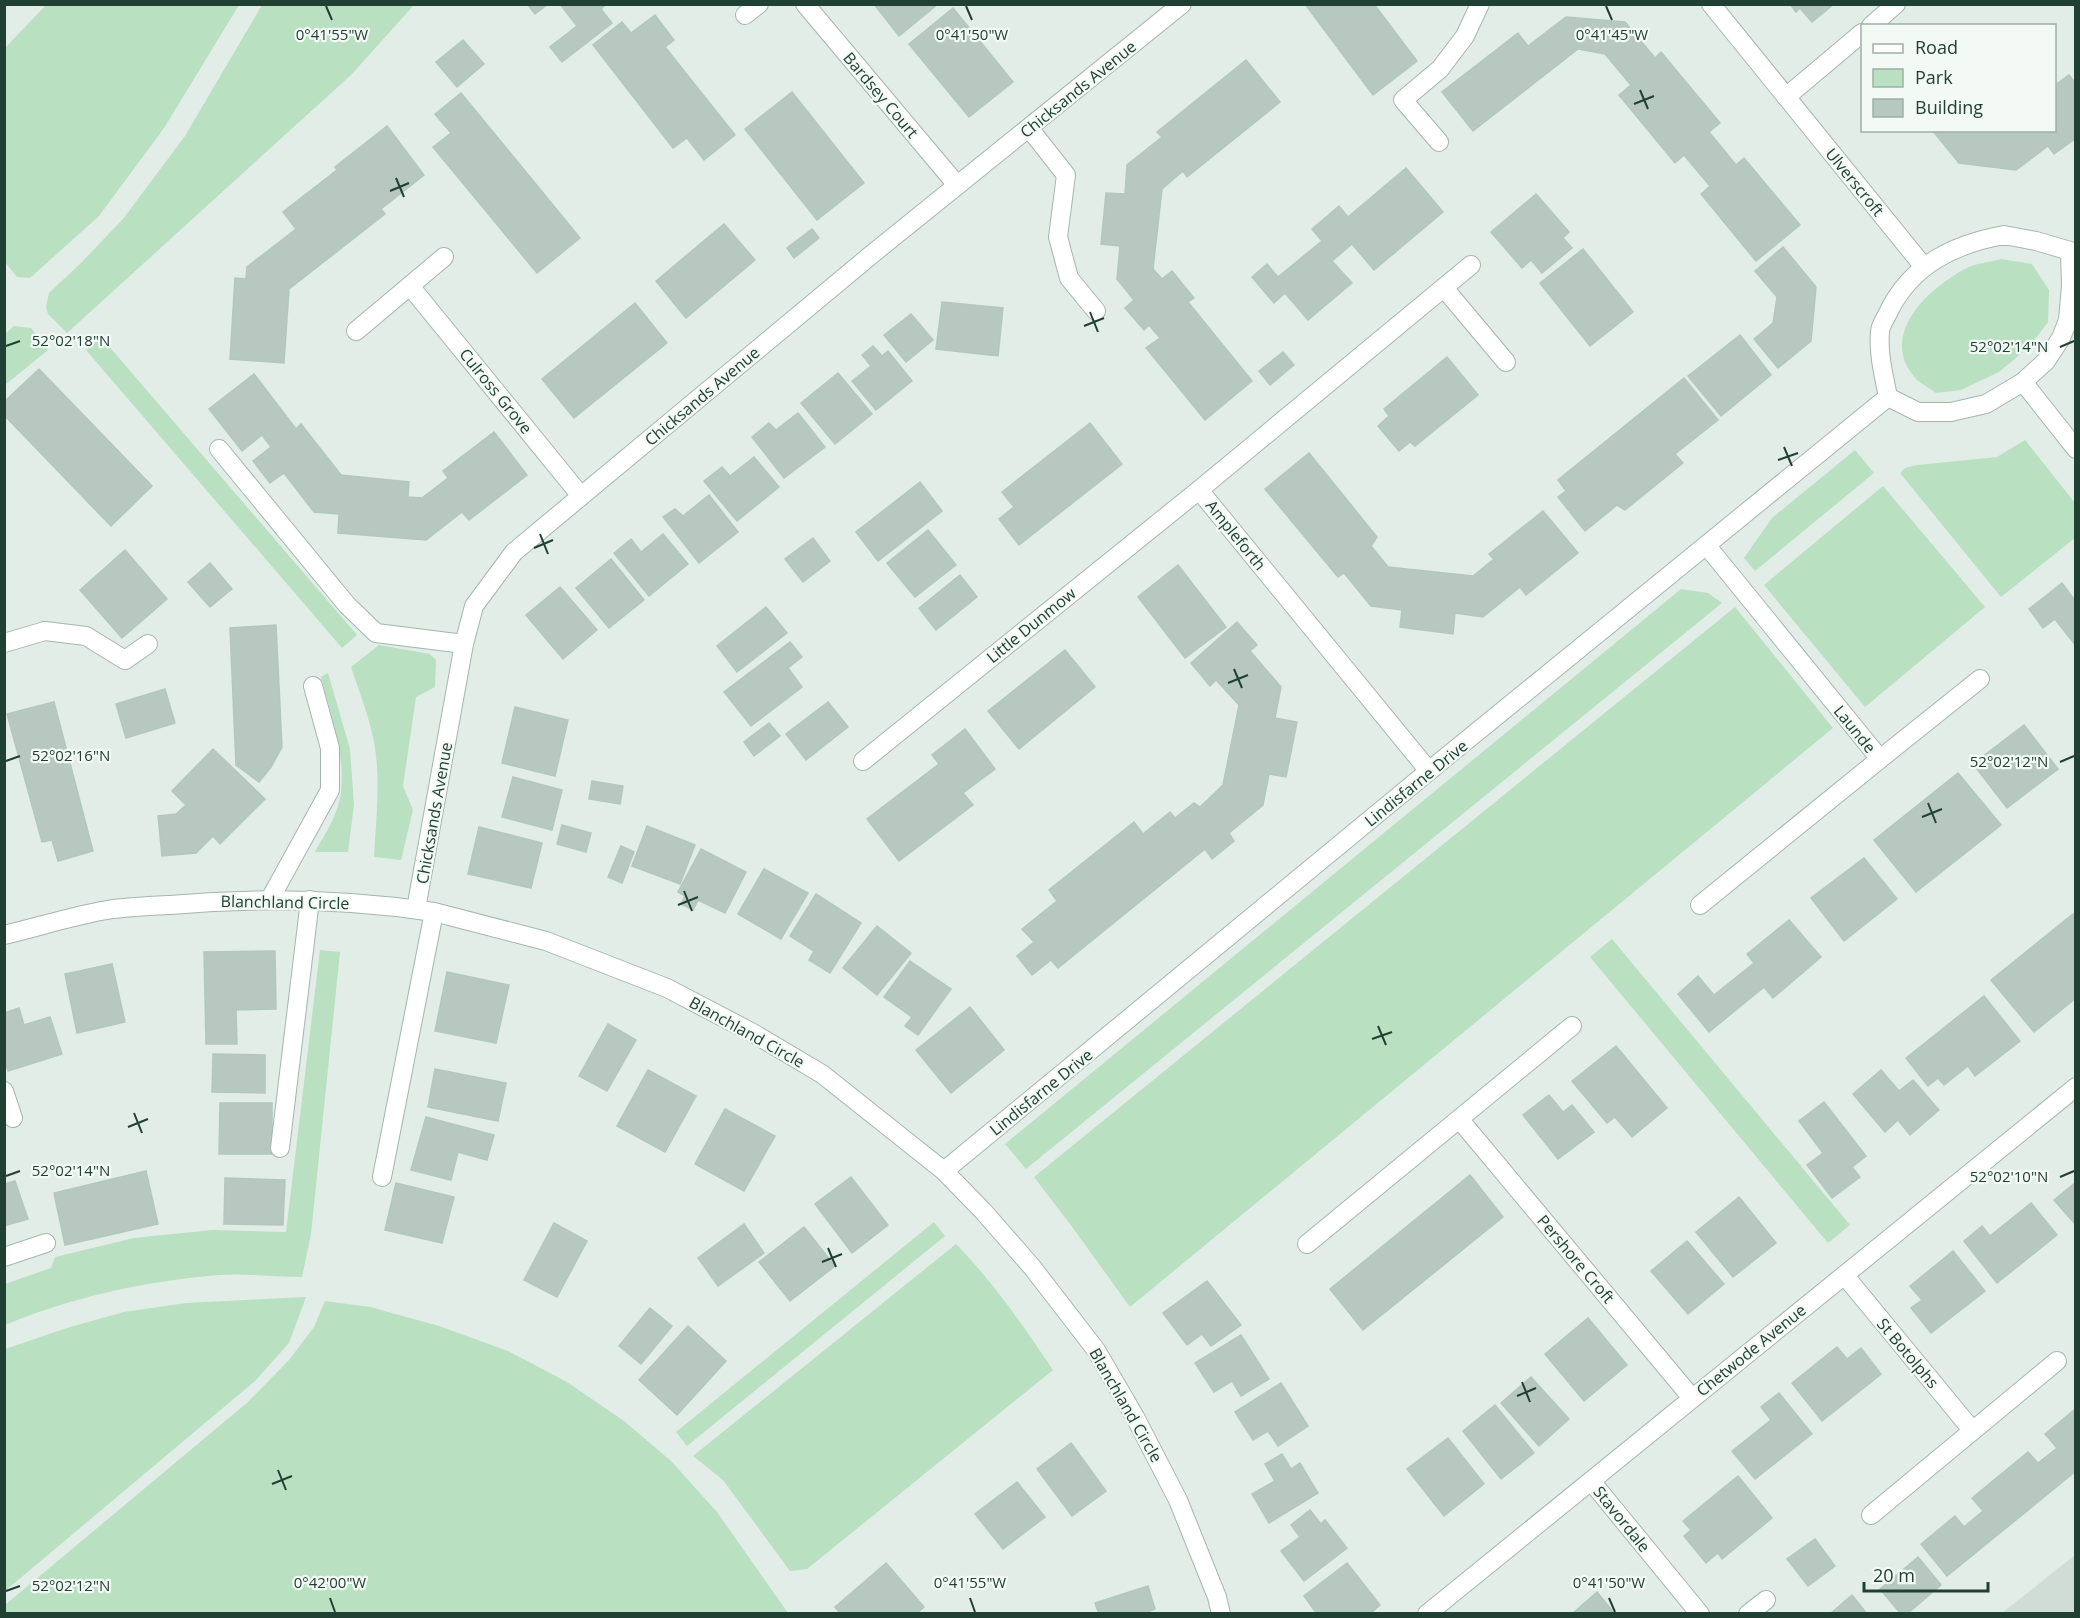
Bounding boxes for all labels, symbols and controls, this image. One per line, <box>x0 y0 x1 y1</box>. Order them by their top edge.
text: 0°41'55"W <box>296 24 368 44</box>
text: 0°41'50"W <box>936 24 1008 44</box>
text: 0°41'45"W <box>1576 24 1648 44</box>
legend <box>1861 24 2056 132</box>
street label: Chicksands Avenue <box>1015 35 1141 143</box>
text: Road <box>1915 35 1958 59</box>
street label: Bardsey Court <box>838 47 924 143</box>
text: Park <box>1915 65 1953 89</box>
text: Building <box>1915 95 1983 119</box>
street label: Ulverscroft <box>1821 143 1889 221</box>
text: 52°02'18"N <box>32 330 110 350</box>
text: 52°02'14"N <box>1970 336 2048 356</box>
street label: Chicksands Avenue <box>640 341 764 451</box>
street label: Culross Grove <box>455 344 537 438</box>
street label: Ampleforth <box>1201 495 1271 575</box>
street label: Little Dunmow <box>982 582 1081 668</box>
street label: Launde <box>1829 700 1881 758</box>
street label: Lindisfarne Drive <box>1360 735 1472 831</box>
street label: Chicksands Avenue <box>411 740 457 886</box>
text: 52°02'16"N <box>32 745 110 765</box>
text: 52°02'12"N <box>1970 751 2048 771</box>
street label: Blanchland Circle <box>221 890 349 914</box>
street label: Blanchland Circle <box>685 991 809 1073</box>
street label: Lindisfarne Drive <box>985 1044 1097 1140</box>
text: 52°02'14"N <box>32 1160 110 1180</box>
text: 52°02'10"N <box>1970 1166 2048 1186</box>
street label: Pershore Croft <box>1532 1210 1620 1308</box>
street label: Chetwode Avenue <box>1692 1299 1810 1401</box>
street label: St Botolphs <box>1872 1313 1944 1393</box>
street label: Blanchland Circle <box>1084 1344 1168 1466</box>
street label: Stavordale <box>1589 1481 1655 1557</box>
scale bar <box>1864 1555 1988 1593</box>
text: 20 m <box>1873 1563 1915 1587</box>
text: 0°42'00"W <box>294 1572 366 1592</box>
text: 0°41'55"W <box>934 1572 1006 1592</box>
text: 0°41'50"W <box>1573 1572 1645 1592</box>
text: 52°02'12"N <box>32 1575 110 1595</box>

